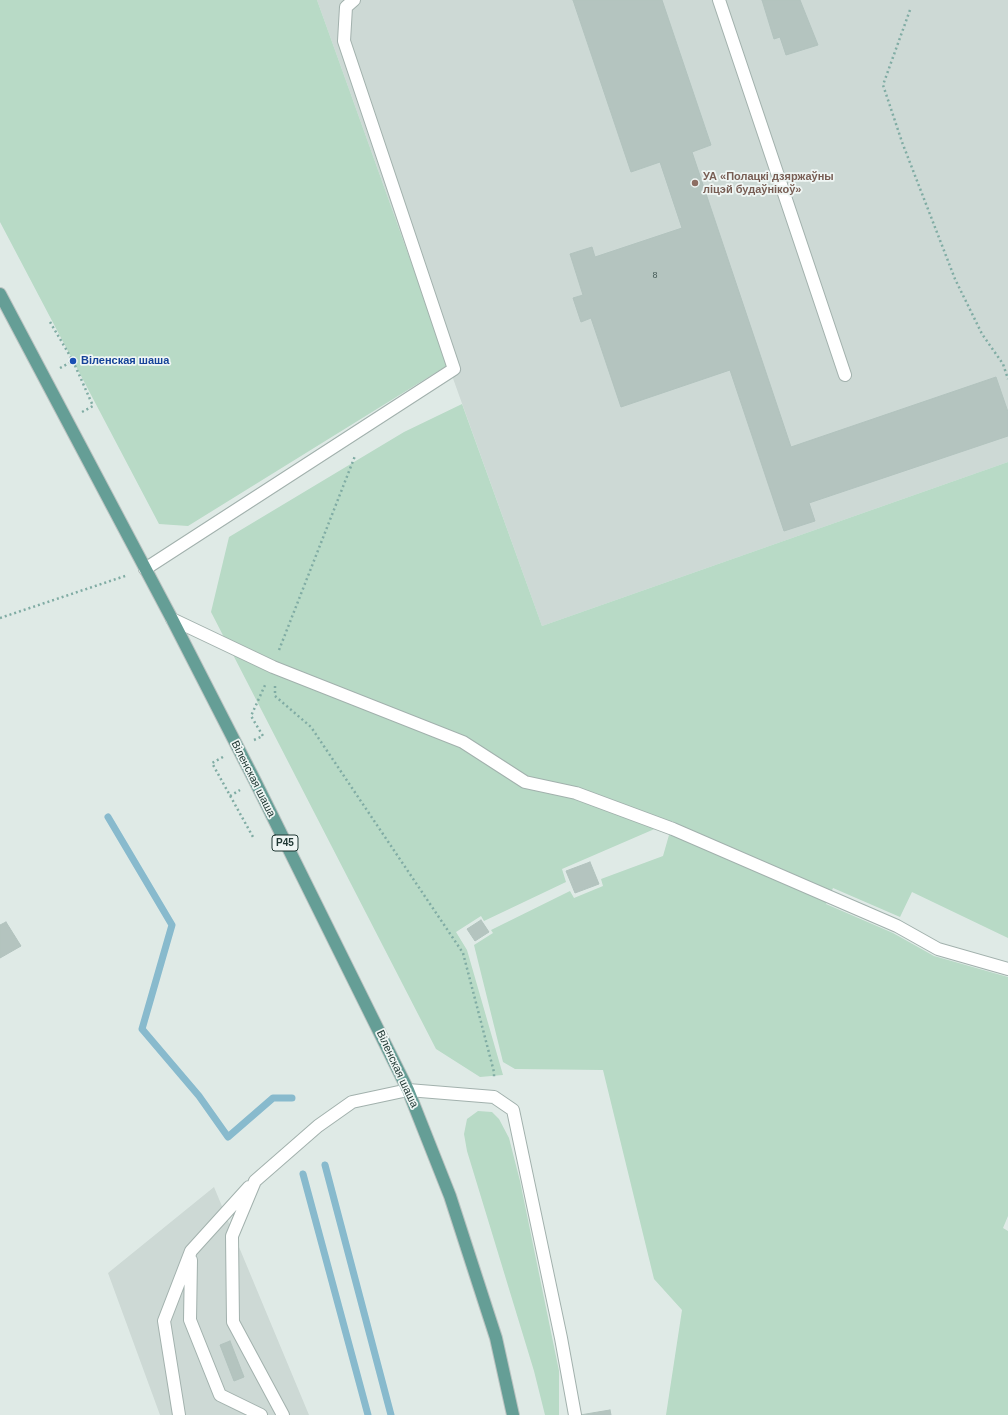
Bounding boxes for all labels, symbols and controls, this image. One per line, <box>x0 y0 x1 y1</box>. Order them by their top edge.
place label: УА «Полацкі дзяржаўны ліцэй будаўнікоў» <box>703 170 834 196</box>
marker: УА «Полацкі дзяржаўны ліцэй будаўнікоў» <box>690 178 700 188</box>
house number: 8 <box>652 271 658 281</box>
place label: Віленская шаша <box>81 354 169 368</box>
marker: Віленская шаша <box>68 356 78 366</box>
street label: Віленская шаша <box>228 739 278 819</box>
road number: Р45 <box>272 835 298 851</box>
street label: Віленская шаша <box>373 1028 421 1110</box>

